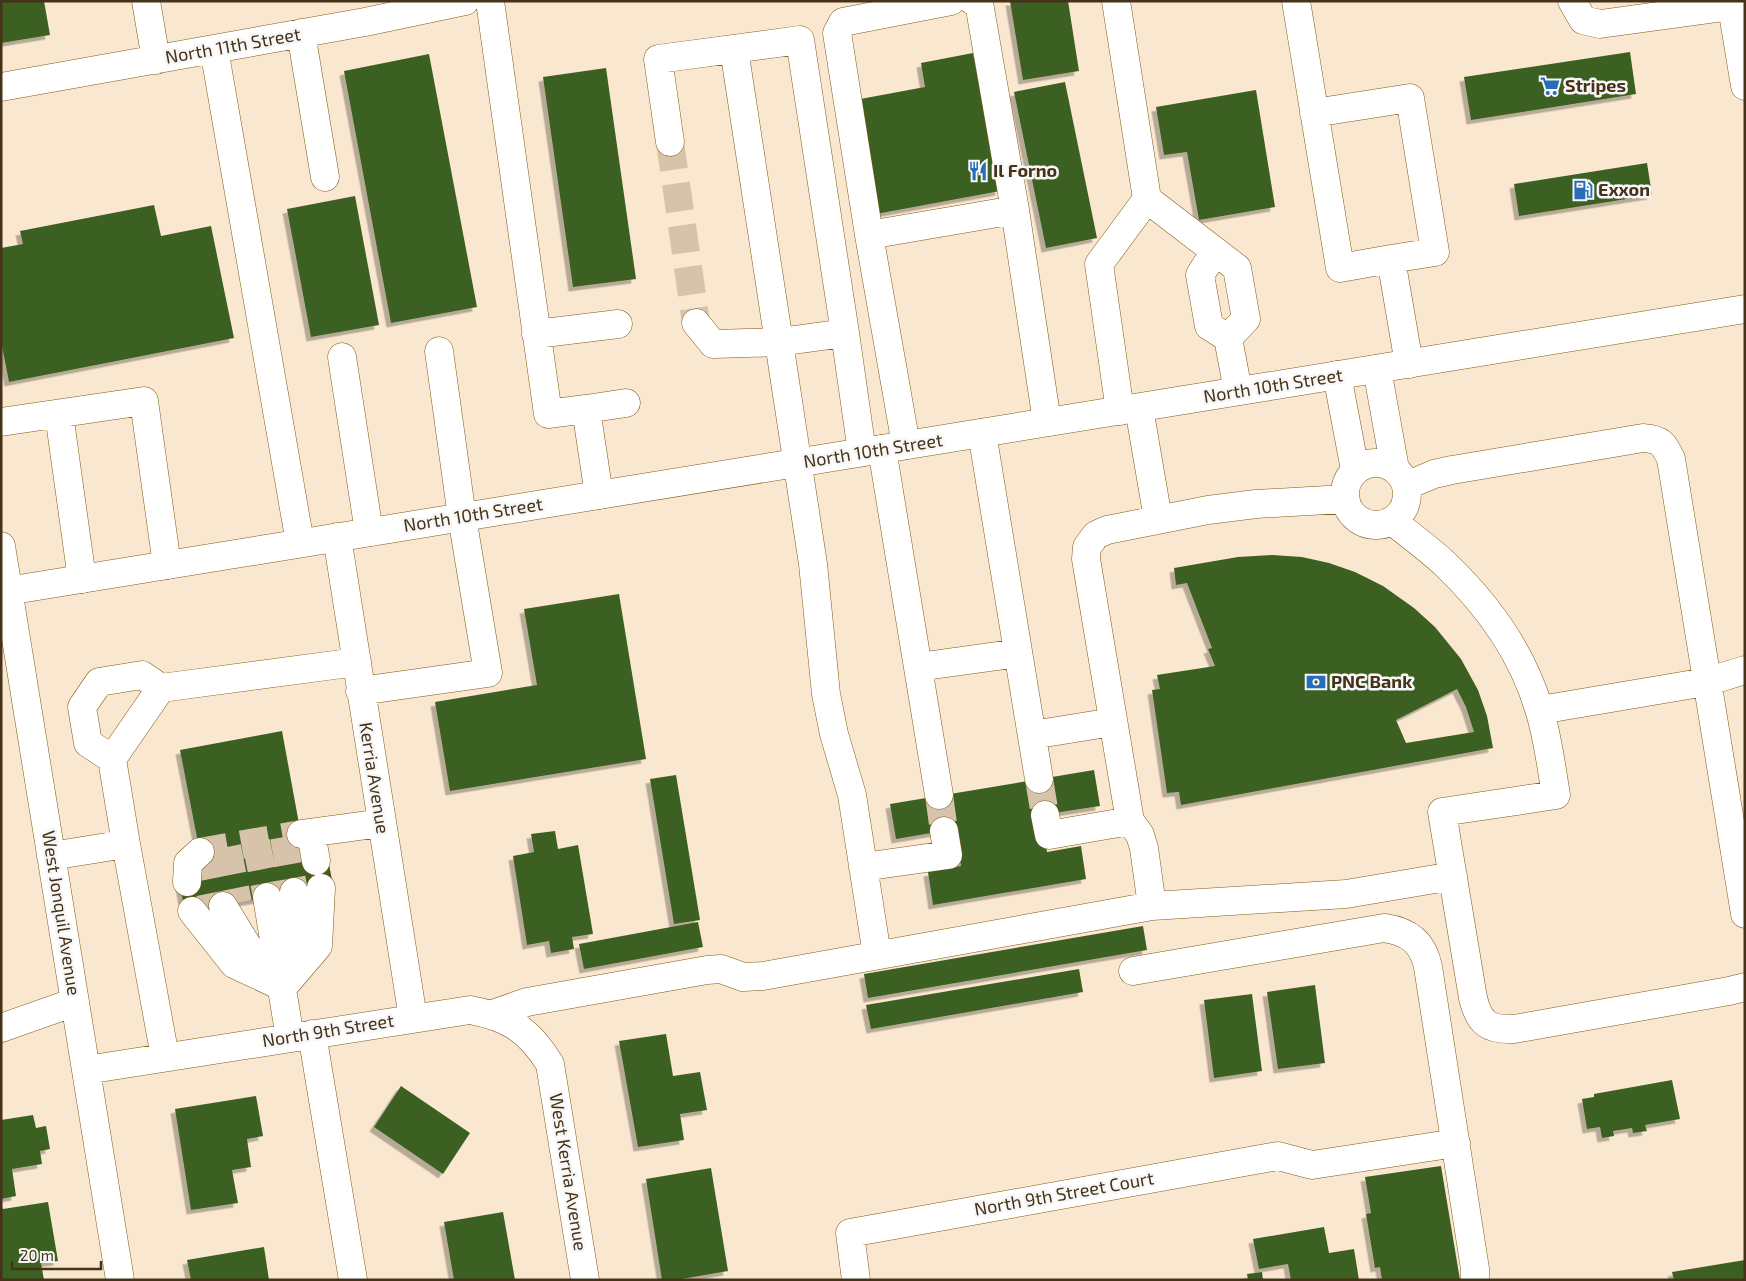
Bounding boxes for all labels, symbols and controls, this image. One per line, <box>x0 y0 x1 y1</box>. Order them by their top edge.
street label: North 11th Street <box>163 22 302 68</box>
place label: Stripes <box>1565 74 1626 96</box>
supermarket icon: Stripes <box>1539 75 1561 97</box>
place label: Il Forno <box>993 159 1057 181</box>
restaurant icon: Il Forno <box>967 160 989 182</box>
place label: Exxon <box>1598 178 1650 200</box>
fuel station icon: Exxon <box>1572 179 1594 201</box>
street label: North 10th Street <box>1202 363 1344 407</box>
street label: North 10th Street <box>802 428 944 472</box>
street label: North 10th Street <box>402 492 544 536</box>
place label: PNC Bank <box>1331 670 1412 692</box>
bank icon: PNC Bank <box>1305 671 1327 693</box>
street label: Kerria Avenue <box>355 720 395 835</box>
street label: West Jonquil Avenue <box>38 829 86 997</box>
street label: North 9th Street <box>260 1009 395 1051</box>
street label: West Kerria Avenue <box>546 1092 592 1252</box>
street label: North 9th Street Court <box>972 1166 1155 1220</box>
scale bar <box>12 1238 101 1270</box>
text: 20 m <box>20 1246 54 1264</box>

